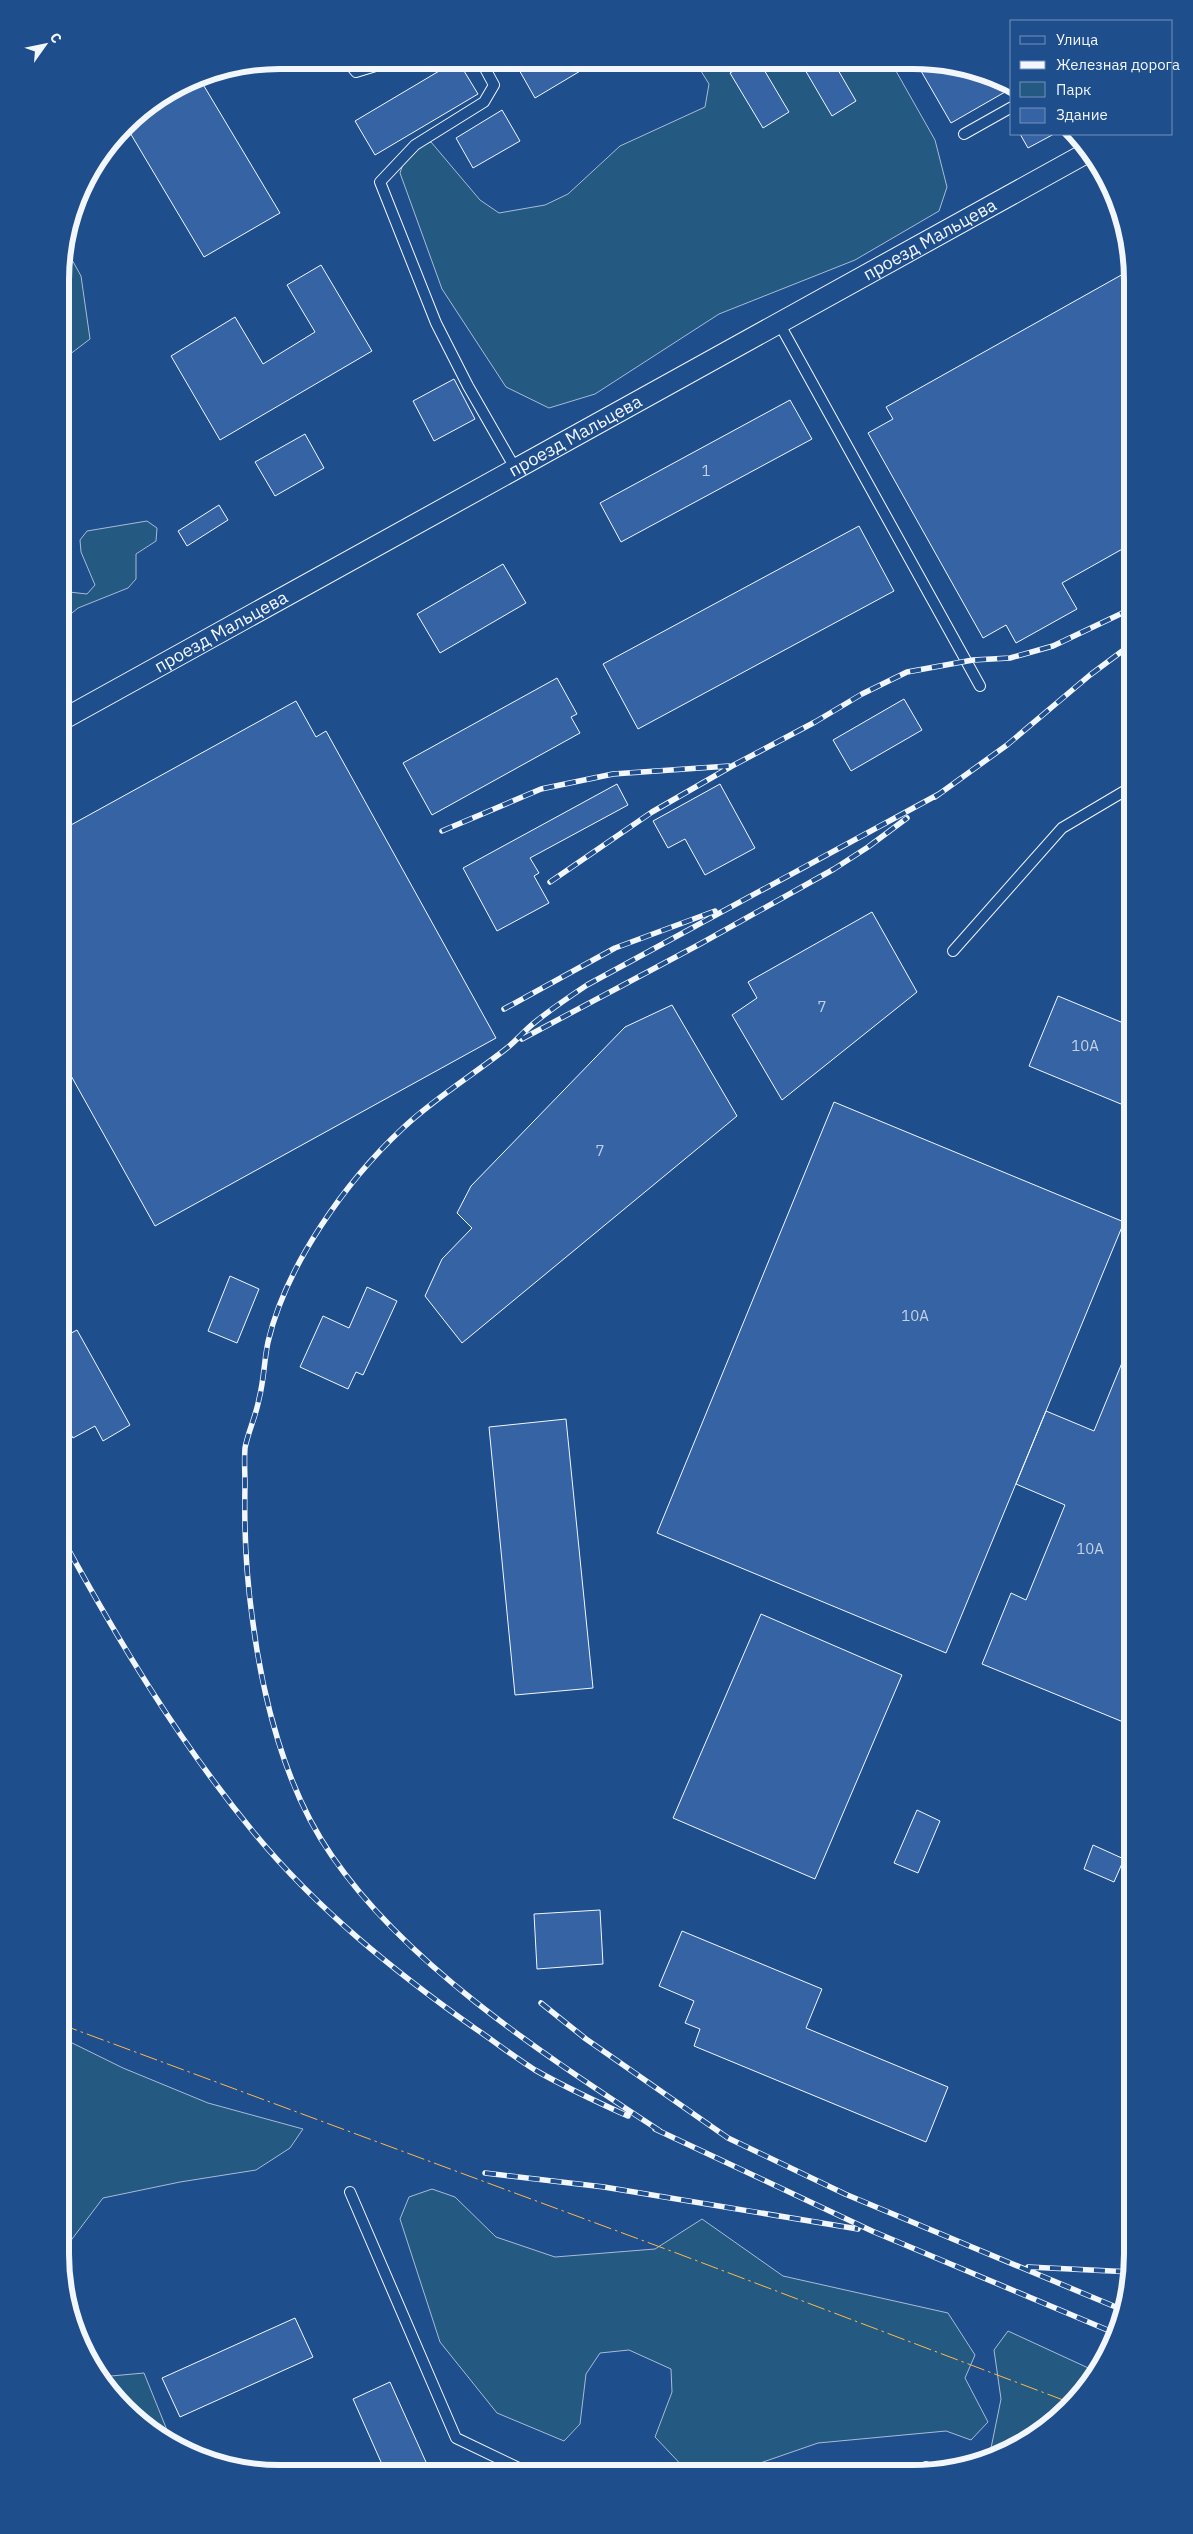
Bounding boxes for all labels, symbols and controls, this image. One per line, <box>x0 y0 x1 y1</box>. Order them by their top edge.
north arrow <box>20 20 70 70</box>
legend <box>1010 20 1173 135</box>
text: С <box>46 29 66 47</box>
text: Улица <box>1056 30 1098 49</box>
text: Железная дорога <box>1056 55 1180 74</box>
text: Парк <box>1056 80 1091 99</box>
text: Здание <box>1056 105 1108 124</box>
street label: проезд Мальцева <box>859 193 1001 285</box>
street label: проезд Мальцева <box>504 389 646 482</box>
house number: 1 <box>701 461 711 480</box>
street label: проезд Мальцева <box>150 585 292 678</box>
house number: 7 <box>817 997 827 1016</box>
house number: 10А <box>1071 1036 1099 1055</box>
house number: 7 <box>595 1141 605 1160</box>
house number: 10А <box>901 1306 929 1325</box>
house number: 10А <box>1076 1539 1104 1558</box>

